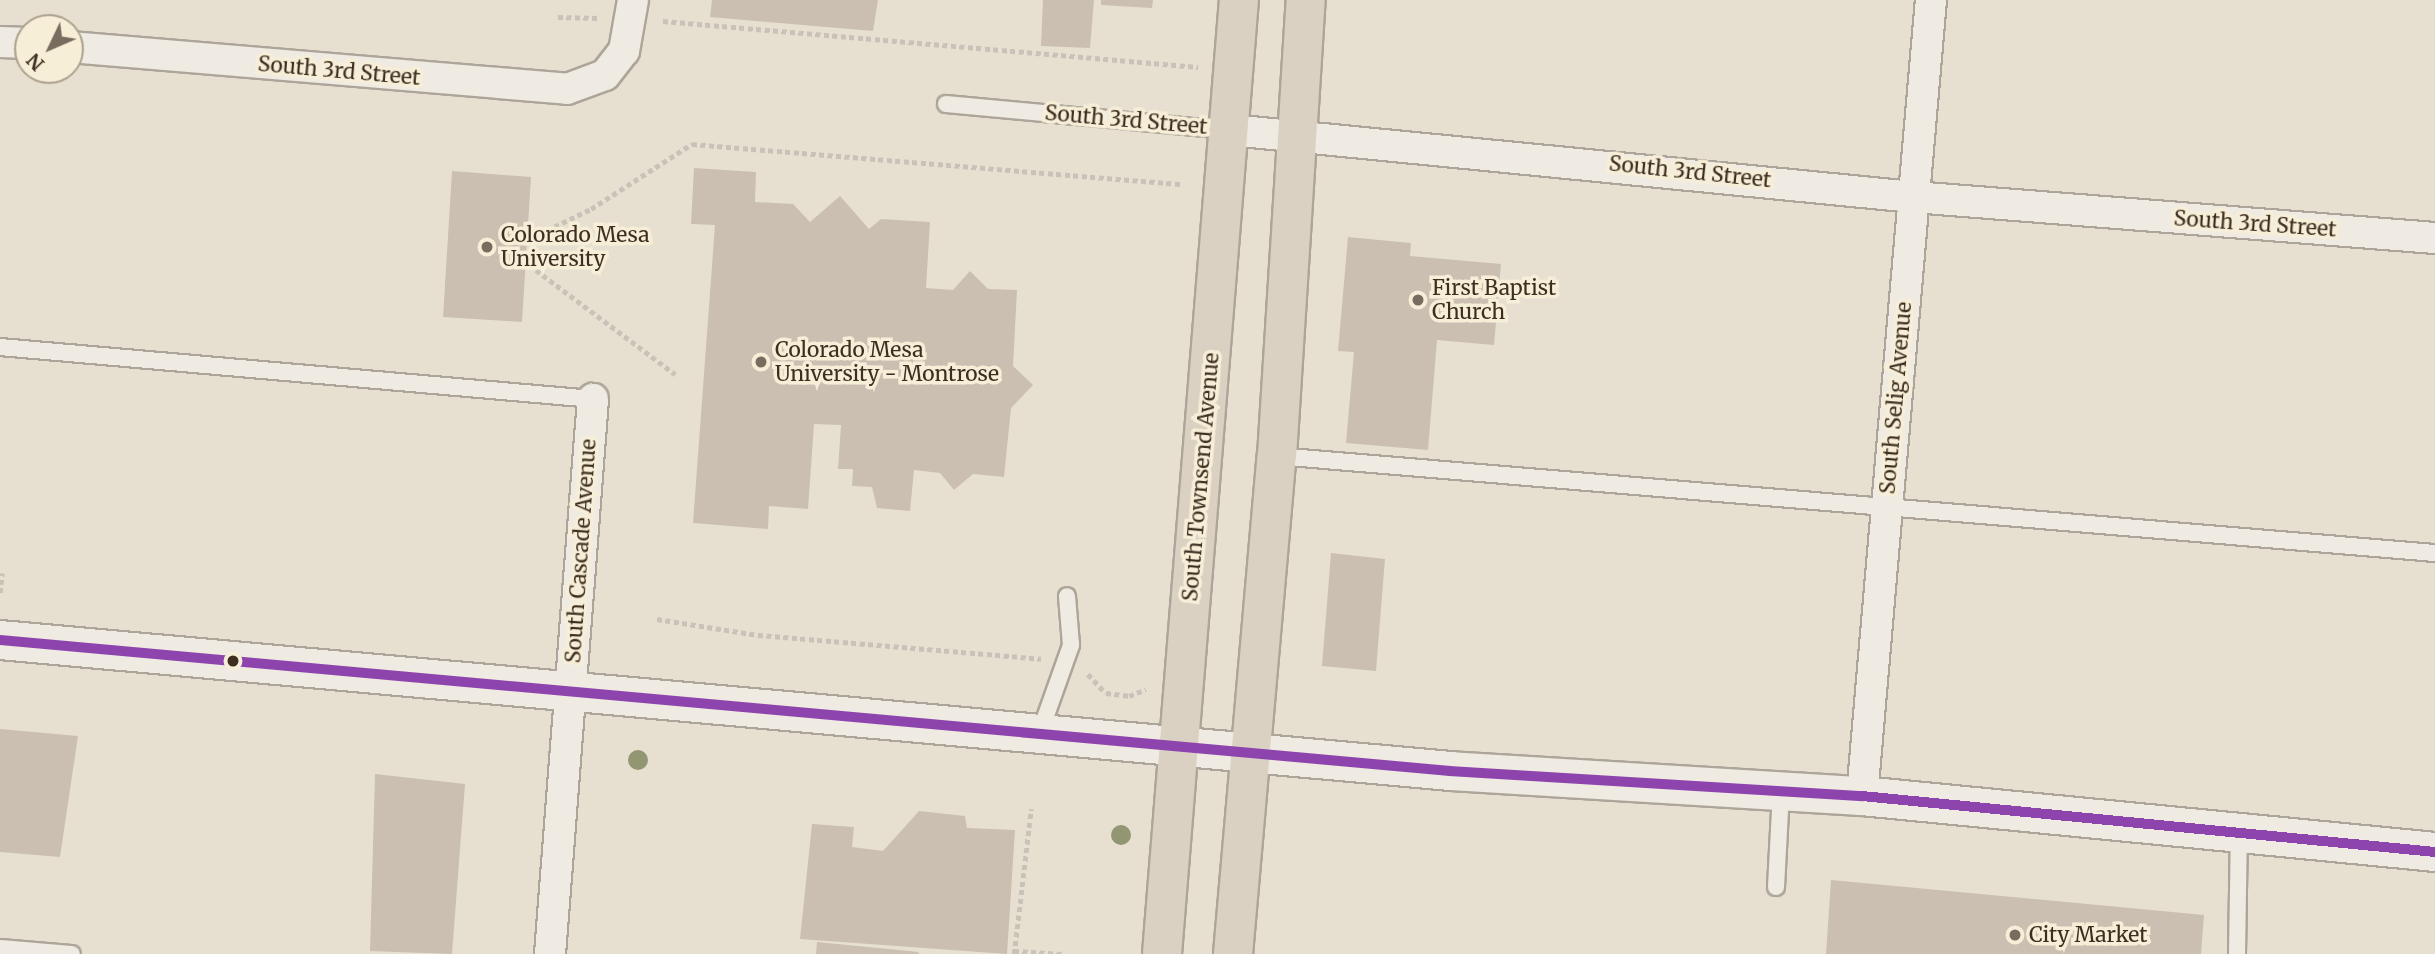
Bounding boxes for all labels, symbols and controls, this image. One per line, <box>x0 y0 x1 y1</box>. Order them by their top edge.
north arrow <box>14 14 84 84</box>
text: N <box>21 48 49 76</box>
street label: South 3rd Street <box>257 51 421 91</box>
street label: South 3rd Street <box>1044 100 1208 140</box>
street label: South 3rd Street <box>1608 151 1772 193</box>
street label: South 3rd Street <box>2173 206 2337 242</box>
place label: Colorado Mesa University <box>501 222 649 272</box>
marker: Colorado Mesa University <box>479 239 495 255</box>
place label: First Baptist Church <box>1432 275 1556 325</box>
marker: First Baptist Church <box>1410 292 1426 308</box>
street label: South Selig Avenue <box>1875 301 1917 495</box>
place label: Colorado Mesa University - Montrose <box>775 337 999 387</box>
street label: South Townsend Avenue <box>1178 352 1224 602</box>
marker: Colorado Mesa University - Montrose <box>753 354 769 370</box>
street label: South Cascade Avenue <box>561 438 601 664</box>
unlabelled marker <box>226 654 240 668</box>
place label: City Market <box>2029 922 2147 948</box>
marker: City Market <box>2007 927 2023 943</box>

